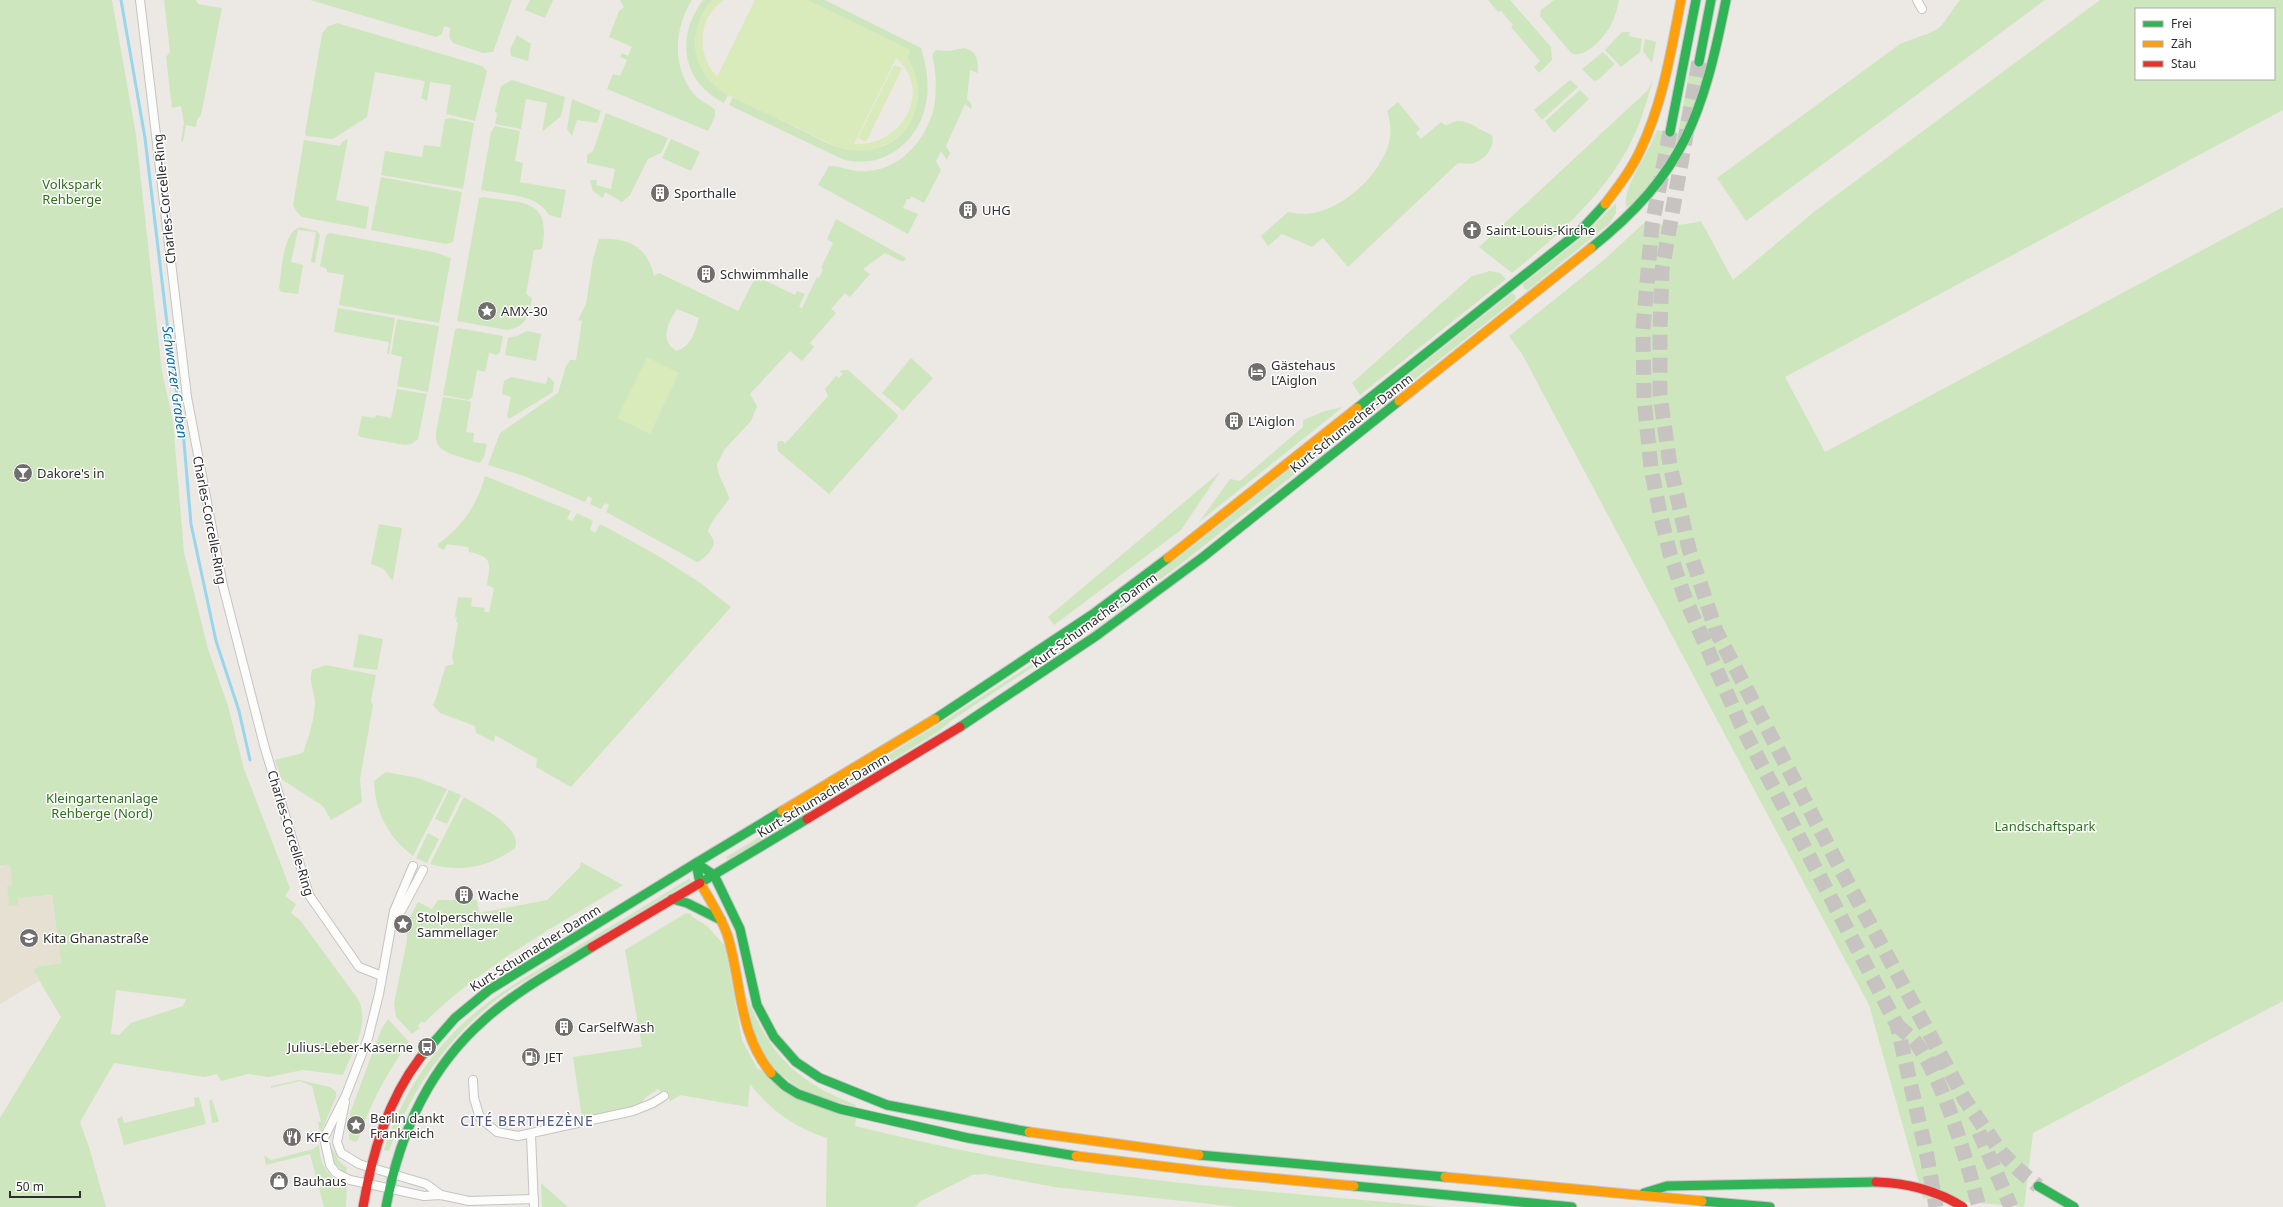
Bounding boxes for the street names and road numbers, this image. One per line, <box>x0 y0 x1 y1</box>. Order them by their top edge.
street label: Charles-Corcelle-Ring <box>148 133 180 265</box>
street label: Kurt-Schumacher-Damm <box>1286 369 1416 477</box>
street label: Charles-Corcelle-Ring <box>189 454 231 586</box>
street label: Kurt-Schumacher-Damm <box>1027 568 1161 672</box>
street label: Kurt-Schumacher-Damm <box>753 748 893 842</box>
street label: Charles-Corcelle-Ring <box>263 768 319 898</box>
street label: Kurt-Schumacher-Damm <box>466 900 604 996</box>

